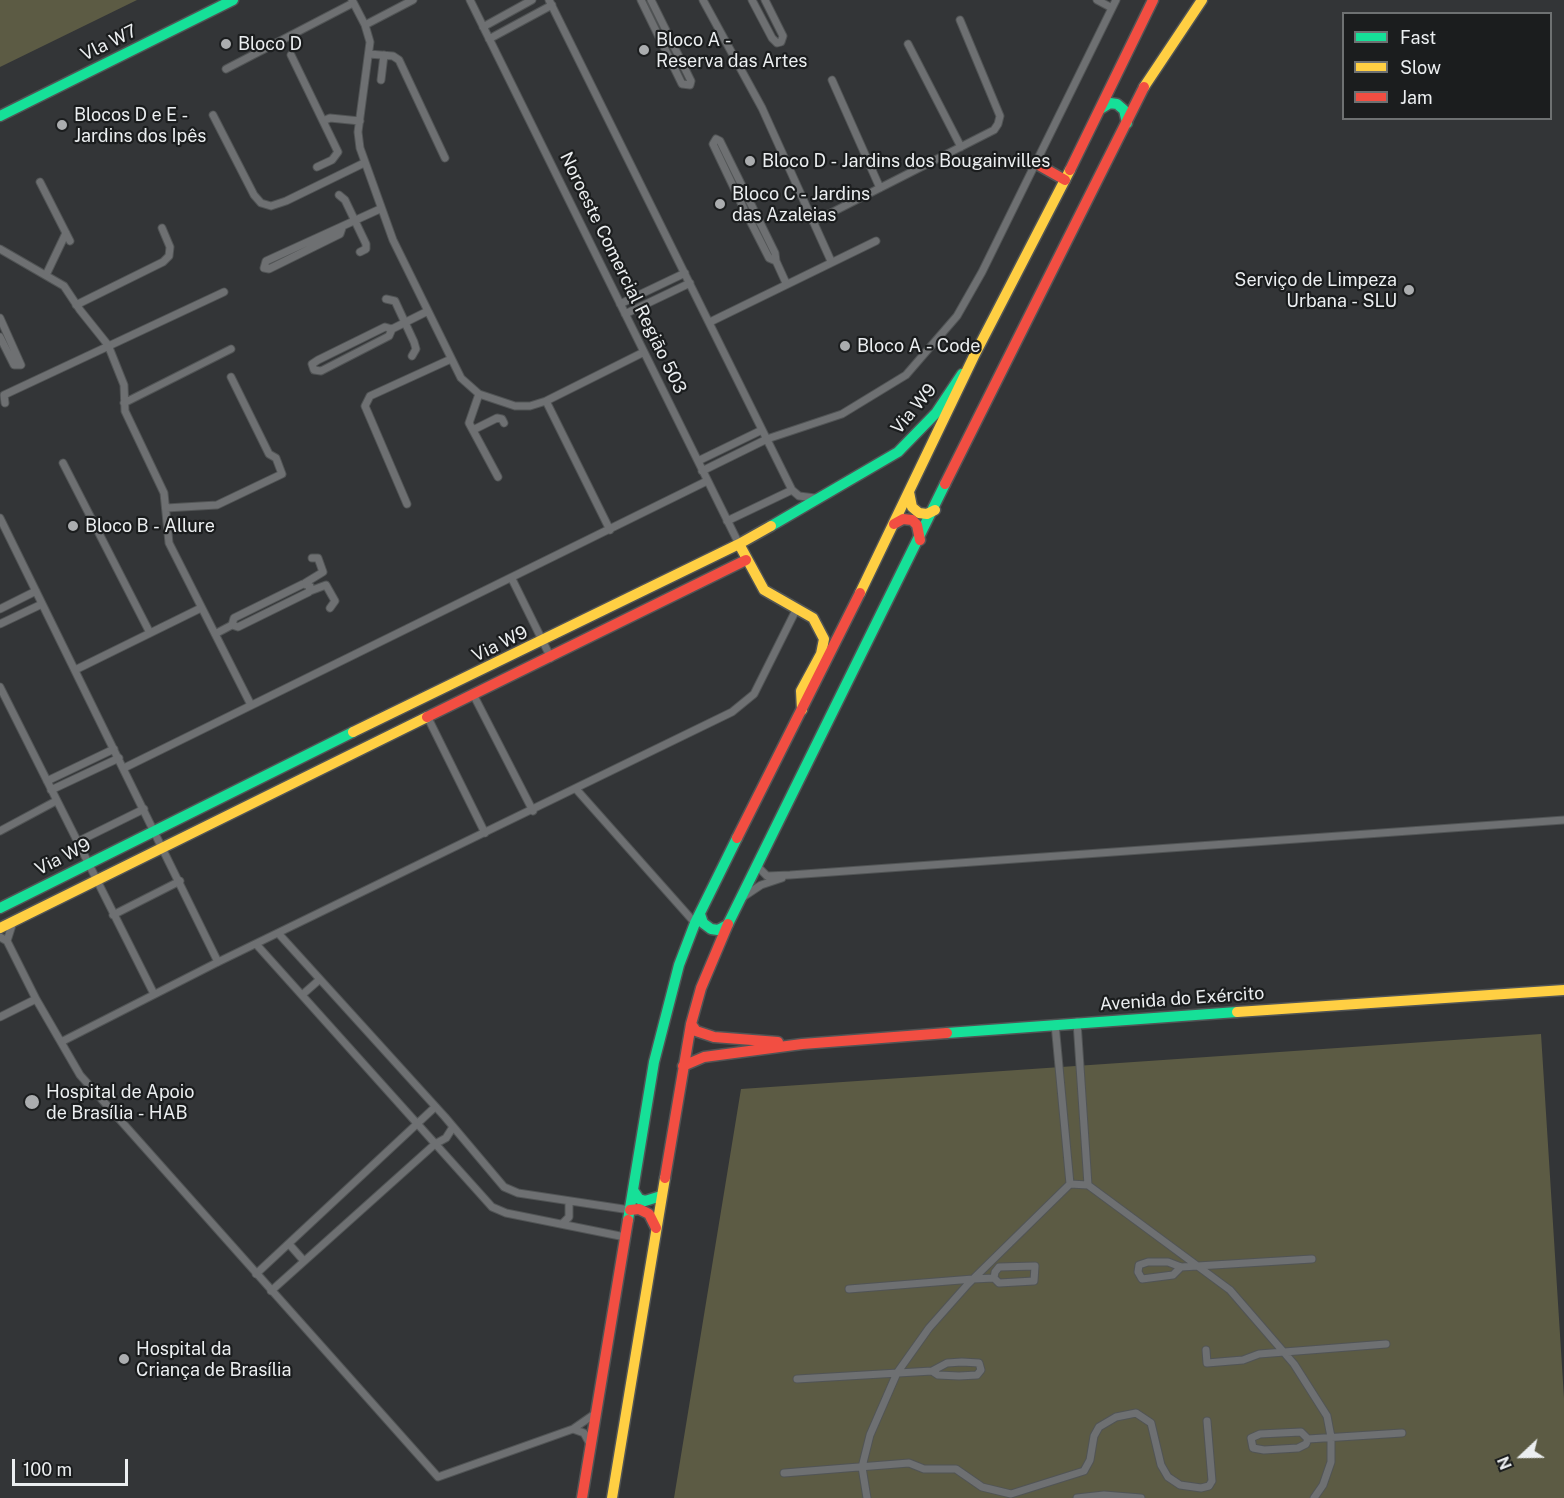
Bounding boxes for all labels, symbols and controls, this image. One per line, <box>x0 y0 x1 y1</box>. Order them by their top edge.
legend <box>1342 12 1552 120</box>
street label: Vla W7 <box>77 20 141 66</box>
text: Fast <box>1400 27 1436 48</box>
place label: Bloco A - Reserva das Artes <box>656 29 807 72</box>
place label: Bloco D <box>238 33 302 55</box>
marker: Bloco D <box>219 37 233 51</box>
marker: Bloco A - Reserva das Artes <box>637 43 651 57</box>
text: Slow <box>1400 57 1441 78</box>
text: Jam <box>1400 87 1433 108</box>
place label: Blocos D e E - Jardins dos Ipês <box>74 104 206 146</box>
marker: Blocos D e E - Jardins dos Ipês <box>55 118 69 132</box>
street label: Noroeste Comercial Região 503 <box>555 149 691 397</box>
place label: Bloco D - Jardins dos Bougainvilles <box>762 150 1050 172</box>
marker: Bloco D - Jardins dos Bougainvilles <box>743 154 757 168</box>
place label: Bloco C - Jardins das Azaleias <box>732 183 870 226</box>
marker: Bloco C - Jardins das Azaleias <box>713 197 727 211</box>
place label: Serviço de Limpeza Urbana - SLU <box>1234 269 1397 312</box>
marker: Serviço de Limpeza Urbana - SLU <box>1402 283 1416 297</box>
place label: Bloco A - Code <box>857 335 980 357</box>
marker: Bloco A - Code <box>838 339 852 353</box>
street label: Via W9 <box>887 379 941 439</box>
place label: Bloco B - Allure <box>85 515 215 537</box>
marker: Bloco B - Allure <box>66 519 80 533</box>
street label: Via W9 <box>469 621 531 667</box>
street label: Via W9 <box>32 834 94 880</box>
street label: Avenida do Exército <box>1099 982 1265 1016</box>
place label: Hospital de Apoio de Brasília - HAB <box>46 1081 194 1124</box>
marker: Hospital de Apoio de Brasília - HAB <box>23 1093 41 1111</box>
place label: Hospital da Criança de Brasília <box>136 1338 292 1380</box>
marker: Hospital da Criança de Brasília <box>117 1352 131 1366</box>
north arrow <box>1492 1426 1552 1486</box>
scale bar <box>15 1447 130 1485</box>
text: N <box>1494 1454 1516 1472</box>
text: 100 m <box>23 1459 72 1480</box>

